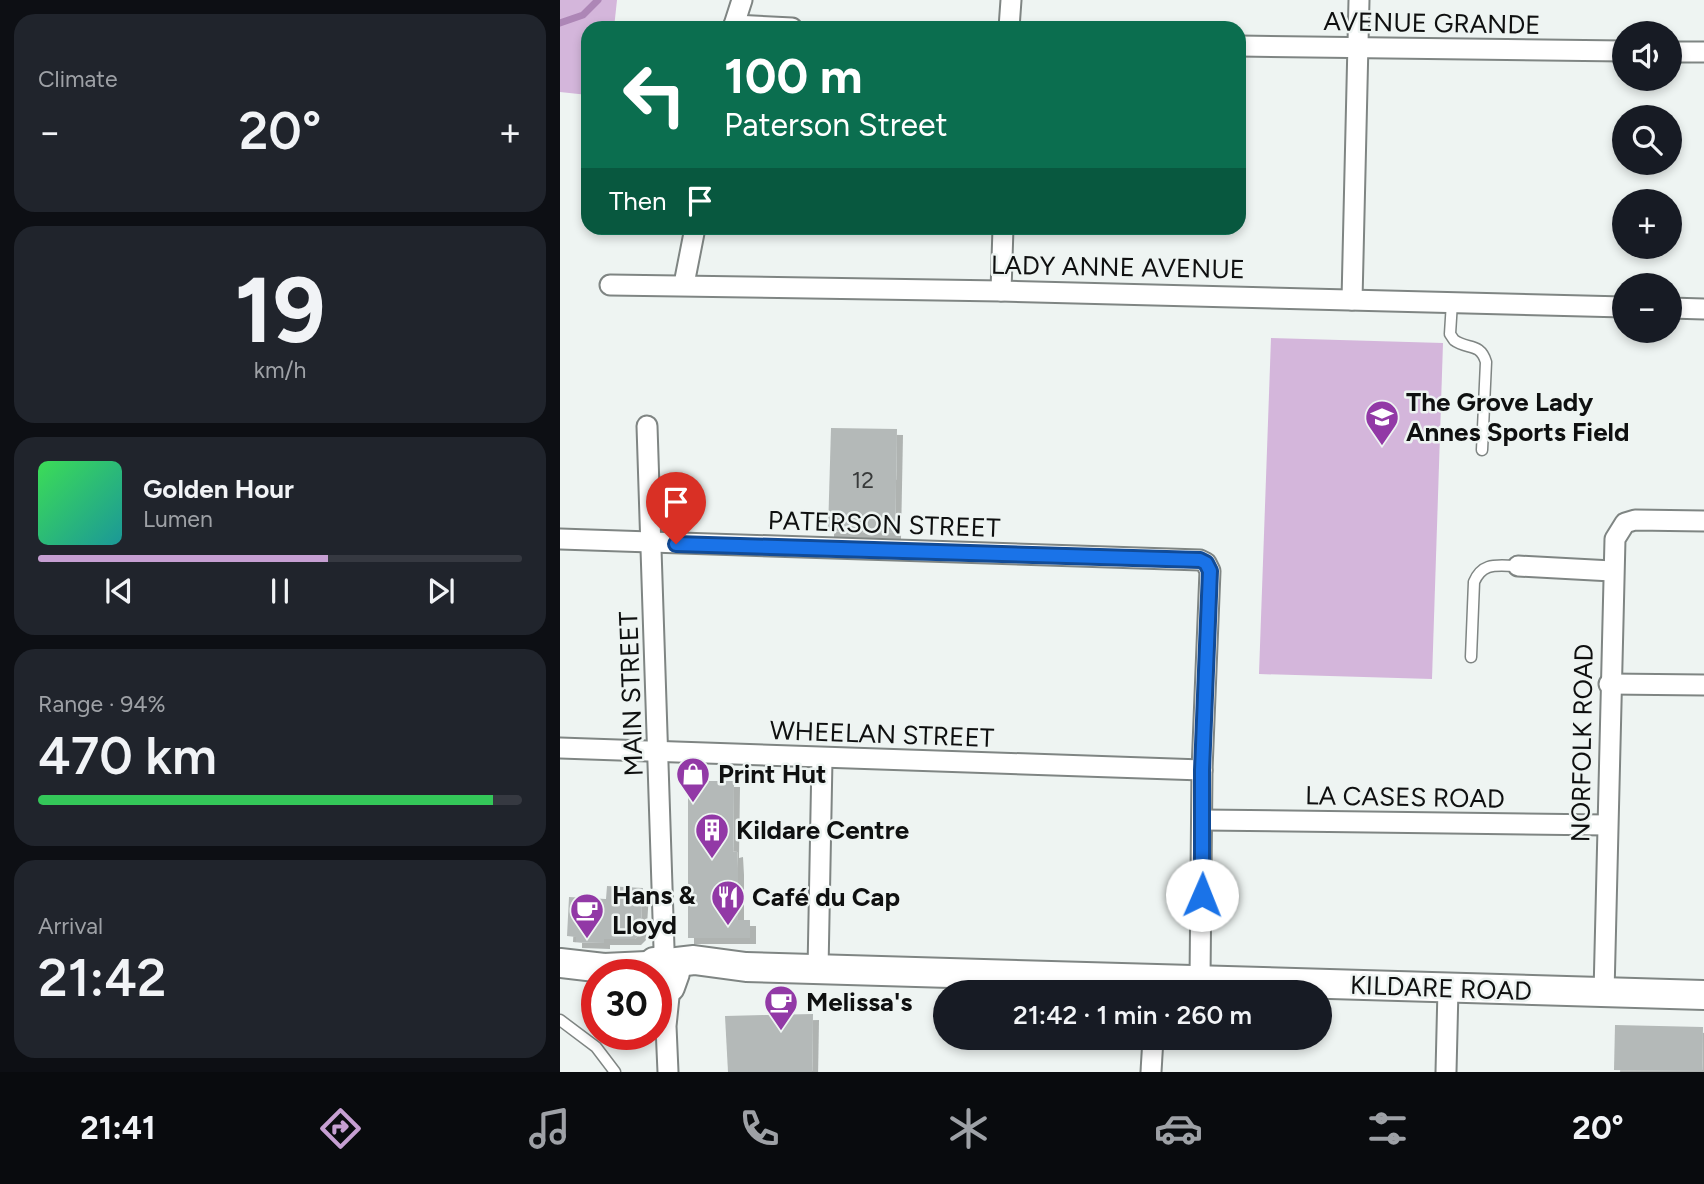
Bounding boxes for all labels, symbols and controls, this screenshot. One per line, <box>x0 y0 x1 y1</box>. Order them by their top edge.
street label: AVENUE GRANDE <box>1323 5 1541 41</box>
map controls <box>1612 21 1682 343</box>
button: sound <box>1612 21 1682 91</box>
text: 100 m <box>724 46 863 105</box>
icon: left <box>609 49 700 140</box>
text: Climate <box>38 65 117 93</box>
text: 20° <box>239 100 321 162</box>
button: search <box>1612 105 1682 175</box>
text: Paterson Street <box>724 106 948 144</box>
text: − <box>38 109 62 155</box>
text: + <box>498 109 522 155</box>
icon: arrive <box>681 182 719 220</box>
text: Then <box>609 185 667 217</box>
button: + <box>1612 189 1682 259</box>
street label: LADY ANNE AVENUE <box>991 249 1245 285</box>
text: 19 <box>234 256 326 365</box>
button: − <box>1612 273 1682 343</box>
text: km/h <box>254 356 306 384</box>
place label: The Grove Lady Annes Sports Field <box>1406 386 1629 448</box>
school or university icon: The Grove Lady Annes Sports Field <box>1363 398 1401 447</box>
house number: 12 <box>852 466 874 494</box>
pin <box>646 472 706 544</box>
text: Golden Hour <box>143 473 294 505</box>
icon: arrive <box>657 483 695 521</box>
street label: PATERSON STREET <box>767 504 1002 544</box>
text: Lumen <box>143 505 213 533</box>
icon: previous <box>100 572 138 610</box>
icon: pause <box>261 572 299 610</box>
icon: next <box>422 572 460 610</box>
street label: MAIN STREET <box>612 610 650 777</box>
street label: NORFOLK ROAD <box>1564 643 1600 843</box>
text: Range · 94% <box>38 690 166 718</box>
street label: WHEELAN STREET <box>769 714 995 754</box>
text: 470 km <box>38 725 217 787</box>
shop icon: Print Hut <box>674 755 712 804</box>
place label: Print Hut <box>718 758 826 790</box>
street label: LA CASES ROAD <box>1305 779 1505 815</box>
building icon: Kildare Centre <box>693 811 731 860</box>
place label: Kildare Centre <box>736 814 909 846</box>
position arrow <box>1165 858 1239 932</box>
restaurant icon: Café du Cap <box>709 878 747 927</box>
place label: Hans & Lloyd <box>612 879 695 941</box>
place label: Café du Cap <box>752 881 900 913</box>
cafe icon: Hans & Lloyd <box>568 891 606 940</box>
text: Arrival <box>38 912 103 940</box>
text: 21:42 <box>38 947 167 1009</box>
speed limit sign: 30 <box>581 959 672 1050</box>
street label: KILDARE ROAD <box>1350 969 1532 1007</box>
cafe icon: Melissa's <box>762 983 800 1032</box>
place label: Melissa's <box>806 986 912 1018</box>
text: 21:42 · 1 min · 260 m <box>1013 999 1252 1031</box>
icon: directions <box>316 1104 365 1153</box>
icon: music <box>525 1104 574 1153</box>
icon: phone <box>735 1104 784 1153</box>
icon: climate <box>944 1104 993 1153</box>
icon: car <box>1154 1104 1203 1153</box>
icon: filters <box>1363 1104 1412 1153</box>
text: 21:41 <box>80 1109 156 1147</box>
text: 20° <box>1572 1109 1624 1147</box>

